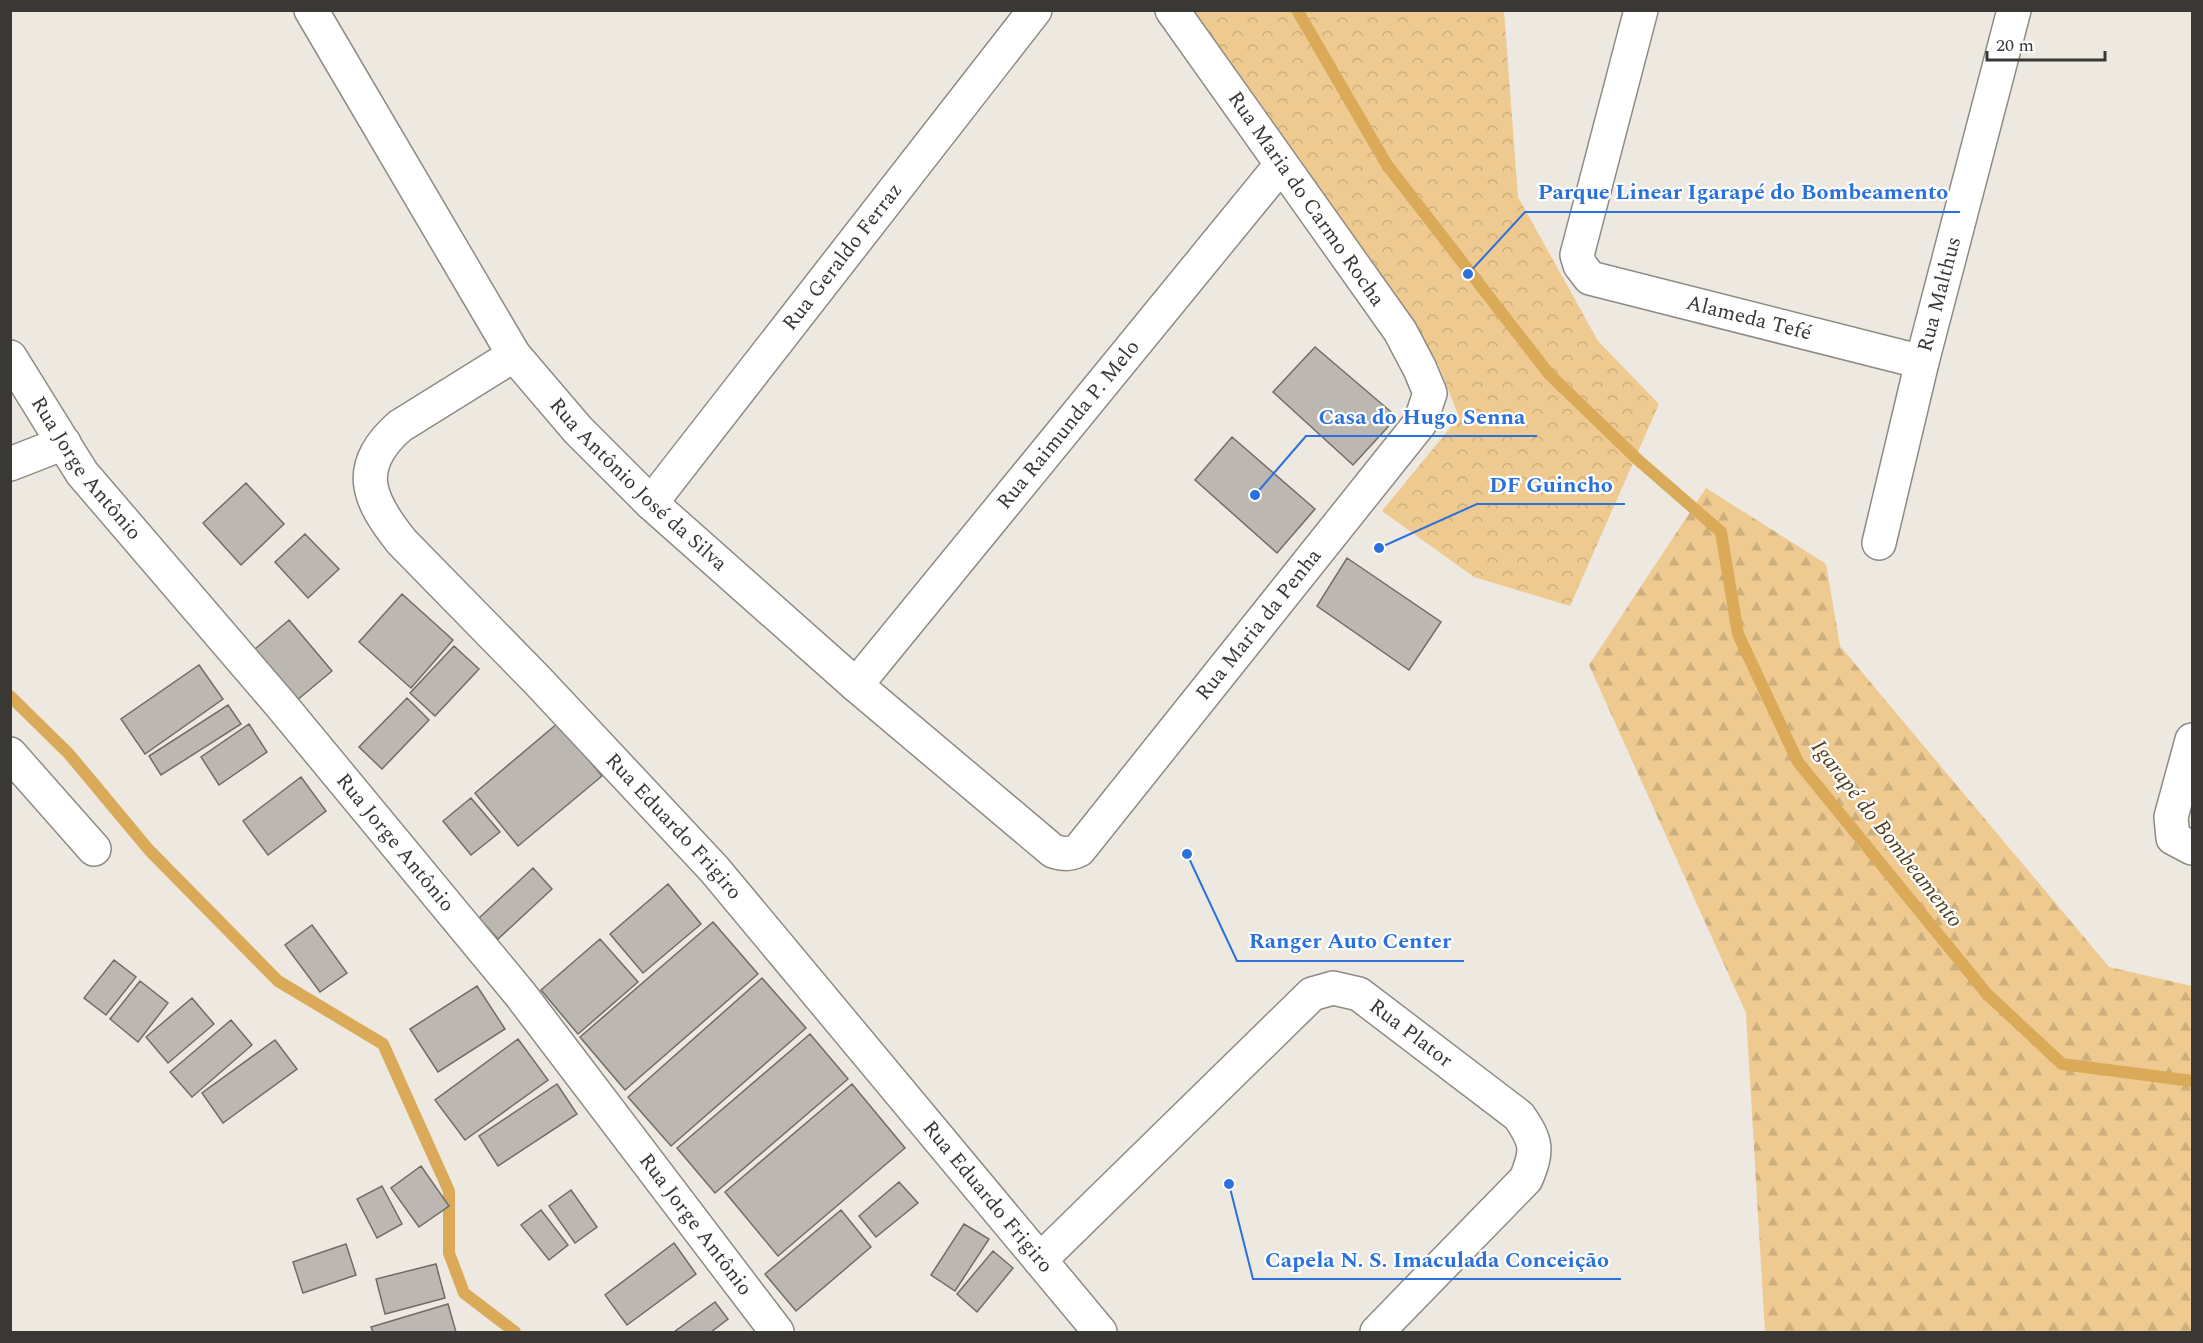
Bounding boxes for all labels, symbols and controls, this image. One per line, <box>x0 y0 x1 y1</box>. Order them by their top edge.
scale bar <box>1987 24 2106 62</box>
text: 20 m <box>1996 32 2034 59</box>
street label: Rua Maria do Carmo Rocha <box>1219 85 1393 314</box>
callout: Parque Linear Igarapé do Bombeamento <box>1525 172 1960 212</box>
street label: Rua Geraldo Ferraz <box>775 176 911 338</box>
text: Parque Linear Igarapé do Bombeamento <box>1538 176 1948 209</box>
street label: Rua Malthus <box>1909 233 1970 356</box>
street label: Alameda Tefé <box>1683 287 1815 349</box>
street label: Rua Raimunda P. Melo <box>989 333 1148 517</box>
street label: Rua Jorge Antônio <box>22 390 149 548</box>
street label: Rua Antônio José da Silva <box>541 391 735 580</box>
callout: Casa do Hugo Senna <box>1306 396 1537 436</box>
text: Casa do Hugo Senna <box>1319 401 1526 434</box>
callout: DF Guincho <box>1477 464 1625 504</box>
text: DF Guincho <box>1489 469 1613 502</box>
street label: Rua Maria da Penha <box>1188 541 1330 708</box>
water label: Igarapé do Bombeamento <box>1803 733 1971 935</box>
street label: Rua Eduardo Frigiro <box>597 746 750 907</box>
street label: Rua Jorge Antônio <box>328 766 462 919</box>
callout: Ranger Auto Center <box>1237 921 1464 961</box>
text: Ranger Auto Center <box>1249 925 1452 958</box>
street label: Rua Plator <box>1362 991 1459 1076</box>
street label: Rua Eduardo Frigiro <box>914 1114 1061 1280</box>
street label: Rua Jorge Antônio <box>631 1146 760 1303</box>
callout: Capela N. S. Imaculada Conceição <box>1253 1239 1621 1279</box>
text: Capela N. S. Imaculada Conceição <box>1265 1244 1609 1277</box>

